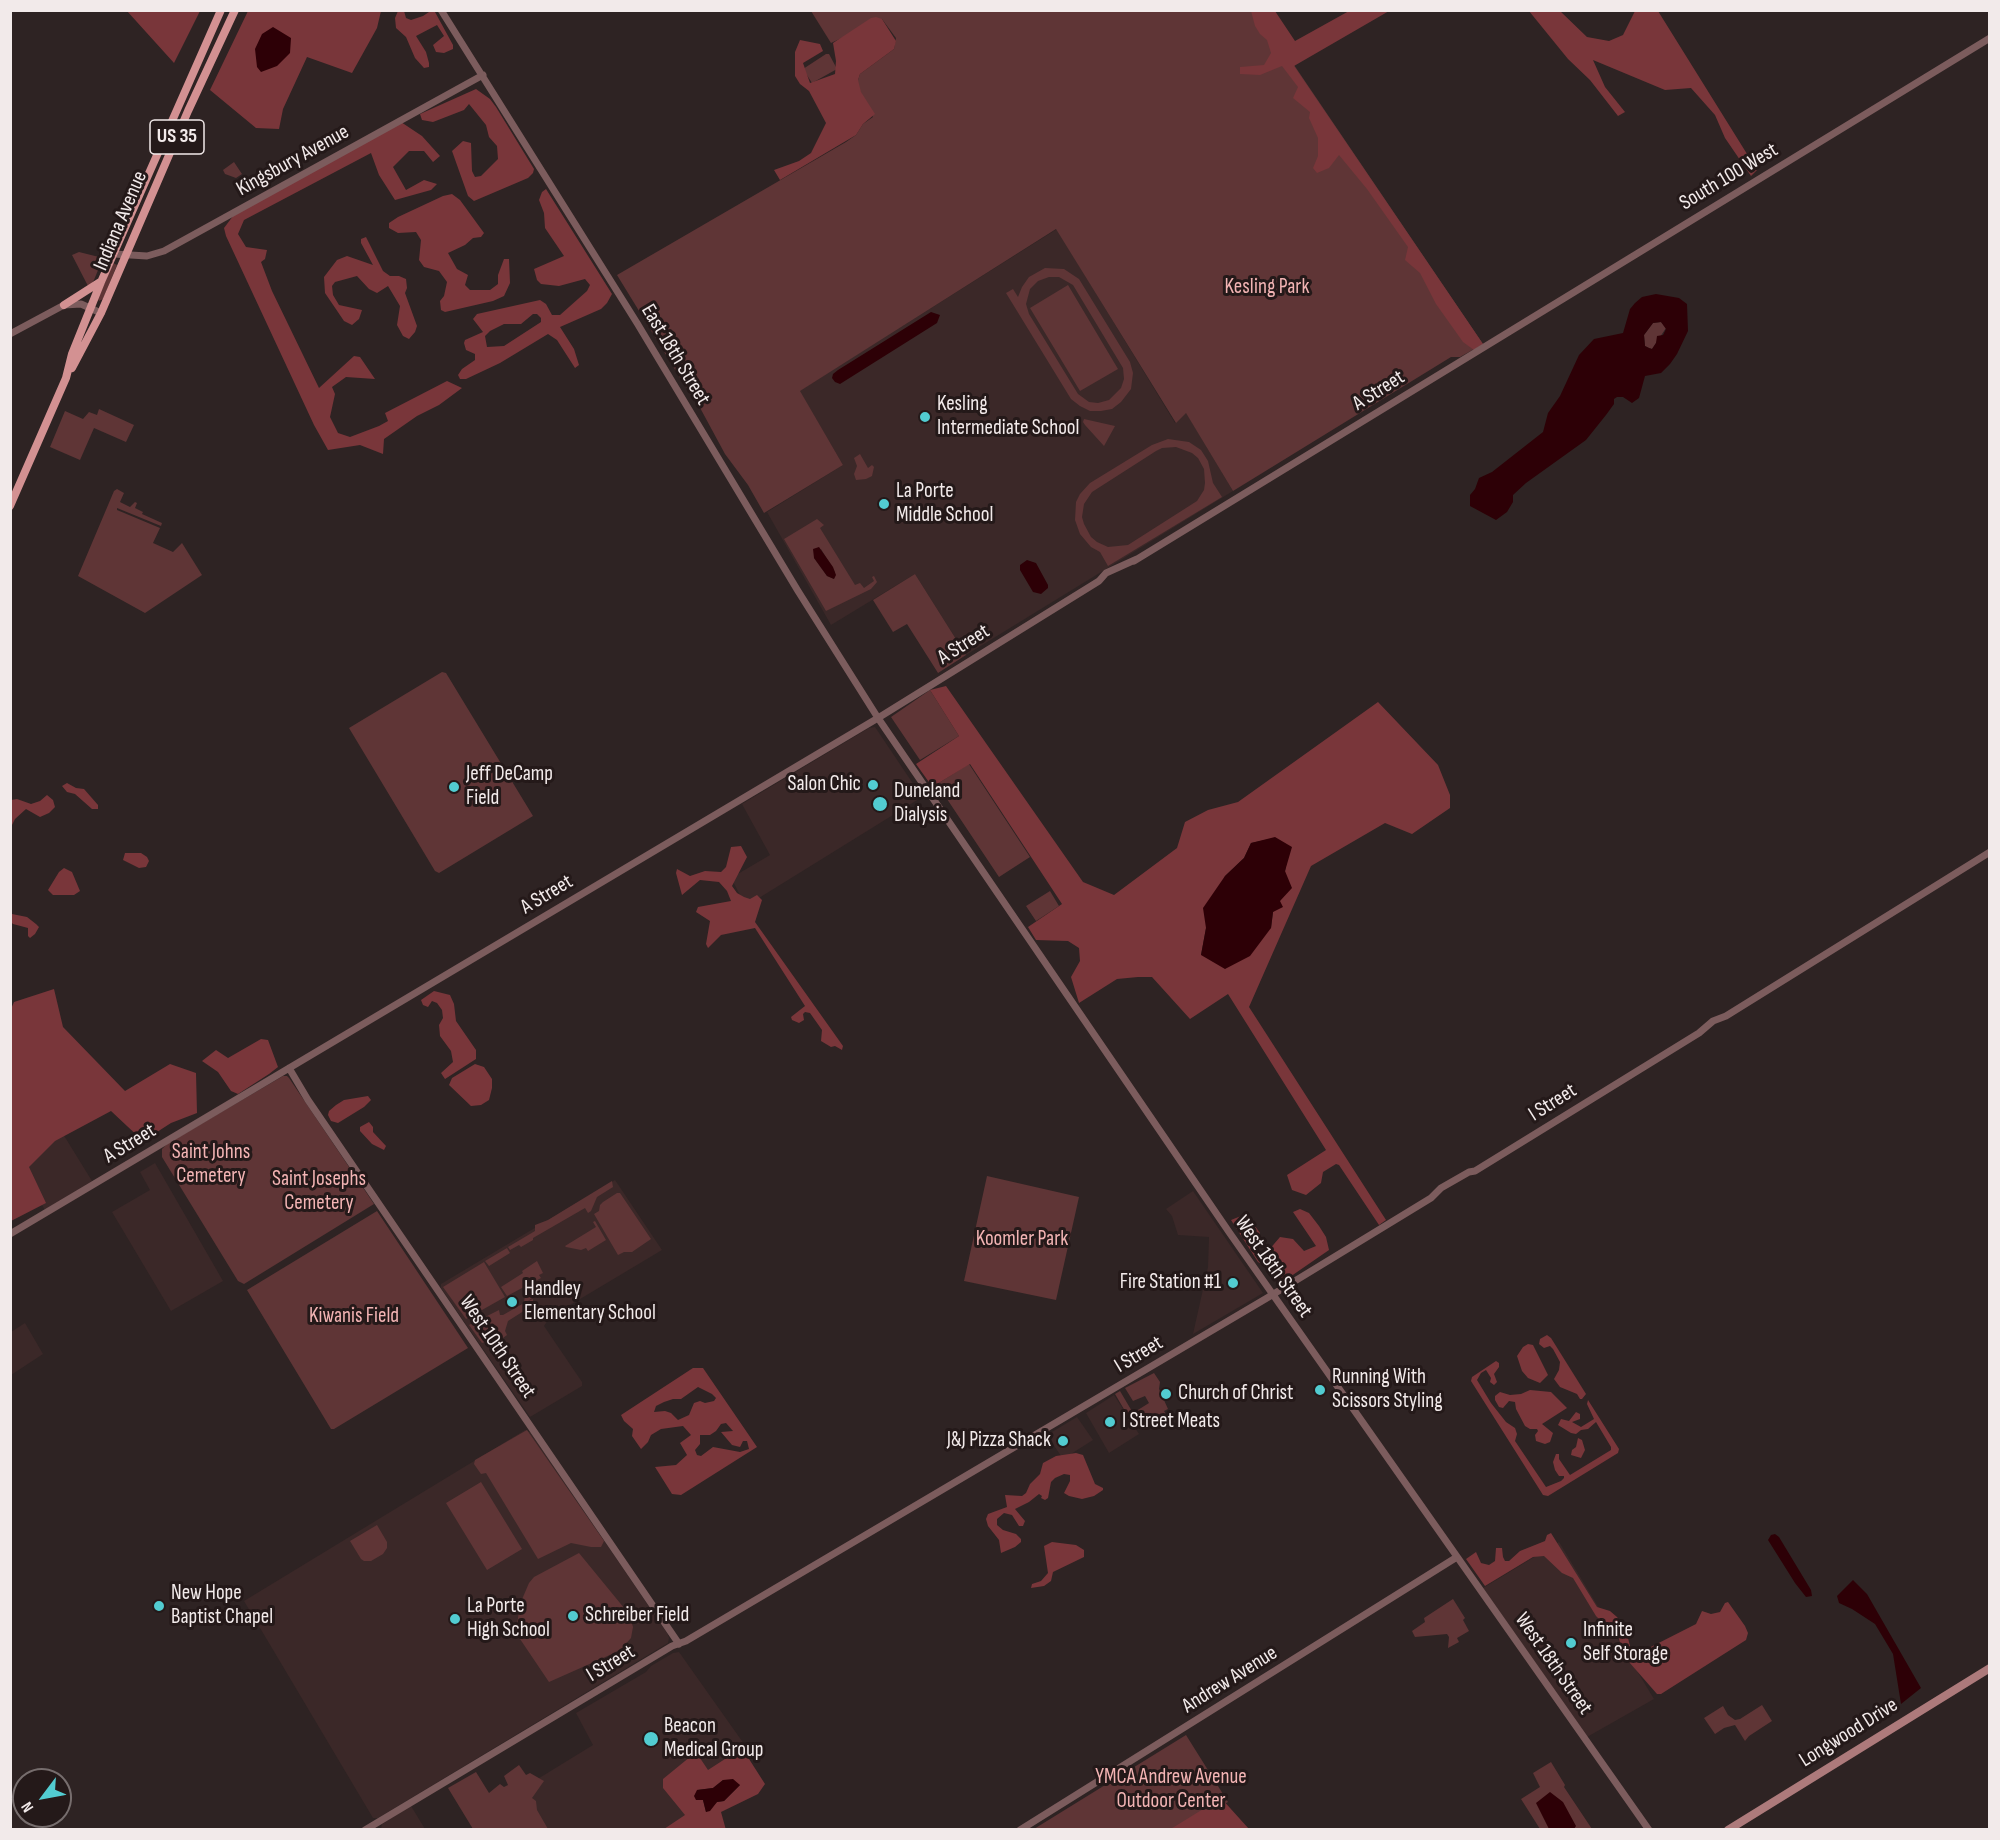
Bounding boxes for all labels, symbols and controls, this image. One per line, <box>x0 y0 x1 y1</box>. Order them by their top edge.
road number: US 35 <box>150 120 204 154</box>
street label: Kingsbury Avenue <box>232 120 354 202</box>
street label: South 100 West <box>1675 138 1783 216</box>
street label: Indiana Avenue <box>89 167 153 275</box>
park label: Kesling Park <box>1225 275 1309 301</box>
street label: East 18th Street <box>635 300 715 410</box>
street label: A Street <box>1348 365 1410 417</box>
place label: Kesling Intermediate School <box>937 392 1079 442</box>
marker: Kesling Intermediate School <box>918 410 932 424</box>
place label: La Porte Middle School <box>896 479 993 529</box>
marker: La Porte Middle School <box>877 497 891 511</box>
street label: A Street <box>933 619 995 671</box>
place label: Jeff DeCamp Field <box>466 762 553 812</box>
place label: Salon Chic <box>788 772 861 798</box>
marker: Salon Chic <box>866 778 880 792</box>
place label: Duneland Dialysis <box>894 779 960 829</box>
marker: Jeff DeCamp Field <box>447 780 461 794</box>
marker: Duneland Dialysis <box>871 795 889 813</box>
street label: A Street <box>516 870 578 920</box>
street label: I Street <box>1524 1079 1582 1127</box>
street label: A Street <box>99 1119 161 1169</box>
park label: Saint Johns Cemetery <box>172 1140 250 1190</box>
park label: Saint Josephs Cemetery <box>272 1167 366 1217</box>
street label: West 18th Street <box>1229 1211 1317 1323</box>
park label: Koomler Park <box>976 1227 1068 1253</box>
place label: Fire Station #1 <box>1120 1270 1221 1296</box>
marker: Fire Station #1 <box>1226 1276 1240 1290</box>
place label: Handley Elementary School <box>524 1277 656 1327</box>
street label: West 10th Street <box>453 1291 541 1403</box>
marker: Handley Elementary School <box>505 1295 519 1309</box>
park label: Kiwanis Field <box>309 1304 399 1330</box>
street label: I Street <box>1110 1331 1168 1379</box>
place label: Running With Scissors Styling <box>1332 1365 1443 1415</box>
place label: Church of Christ <box>1178 1381 1293 1407</box>
marker: Running With Scissors Styling <box>1313 1383 1327 1397</box>
marker: Church of Christ <box>1159 1387 1173 1401</box>
place label: I Street Meats <box>1122 1409 1220 1435</box>
marker: I Street Meats <box>1103 1415 1117 1429</box>
place label: J&J Pizza Shack <box>947 1428 1051 1454</box>
marker: J&J Pizza Shack <box>1056 1434 1070 1448</box>
place label: New Hope Baptist Chapel <box>171 1581 273 1631</box>
place label: La Porte High School <box>467 1594 550 1644</box>
marker: New Hope Baptist Chapel <box>152 1599 166 1613</box>
place label: Schreiber Field <box>585 1603 689 1629</box>
street label: West 18th Street <box>1509 1608 1597 1720</box>
marker: Schreiber Field <box>566 1609 580 1623</box>
marker: La Porte High School <box>448 1612 462 1626</box>
place label: Infinite Self Storage <box>1583 1618 1668 1668</box>
marker: Infinite Self Storage <box>1564 1636 1578 1650</box>
street label: I Street <box>582 1640 640 1688</box>
street label: Andrew Avenue <box>1178 1641 1282 1719</box>
street label: Longwood Drive <box>1795 1693 1903 1773</box>
place label: Beacon Medical Group <box>664 1714 763 1764</box>
marker: Beacon Medical Group <box>642 1730 660 1748</box>
park label: YMCA Andrew Avenue Outdoor Center <box>1095 1765 1247 1815</box>
north arrow <box>12 1768 72 1828</box>
text: N <box>18 1798 38 1815</box>

